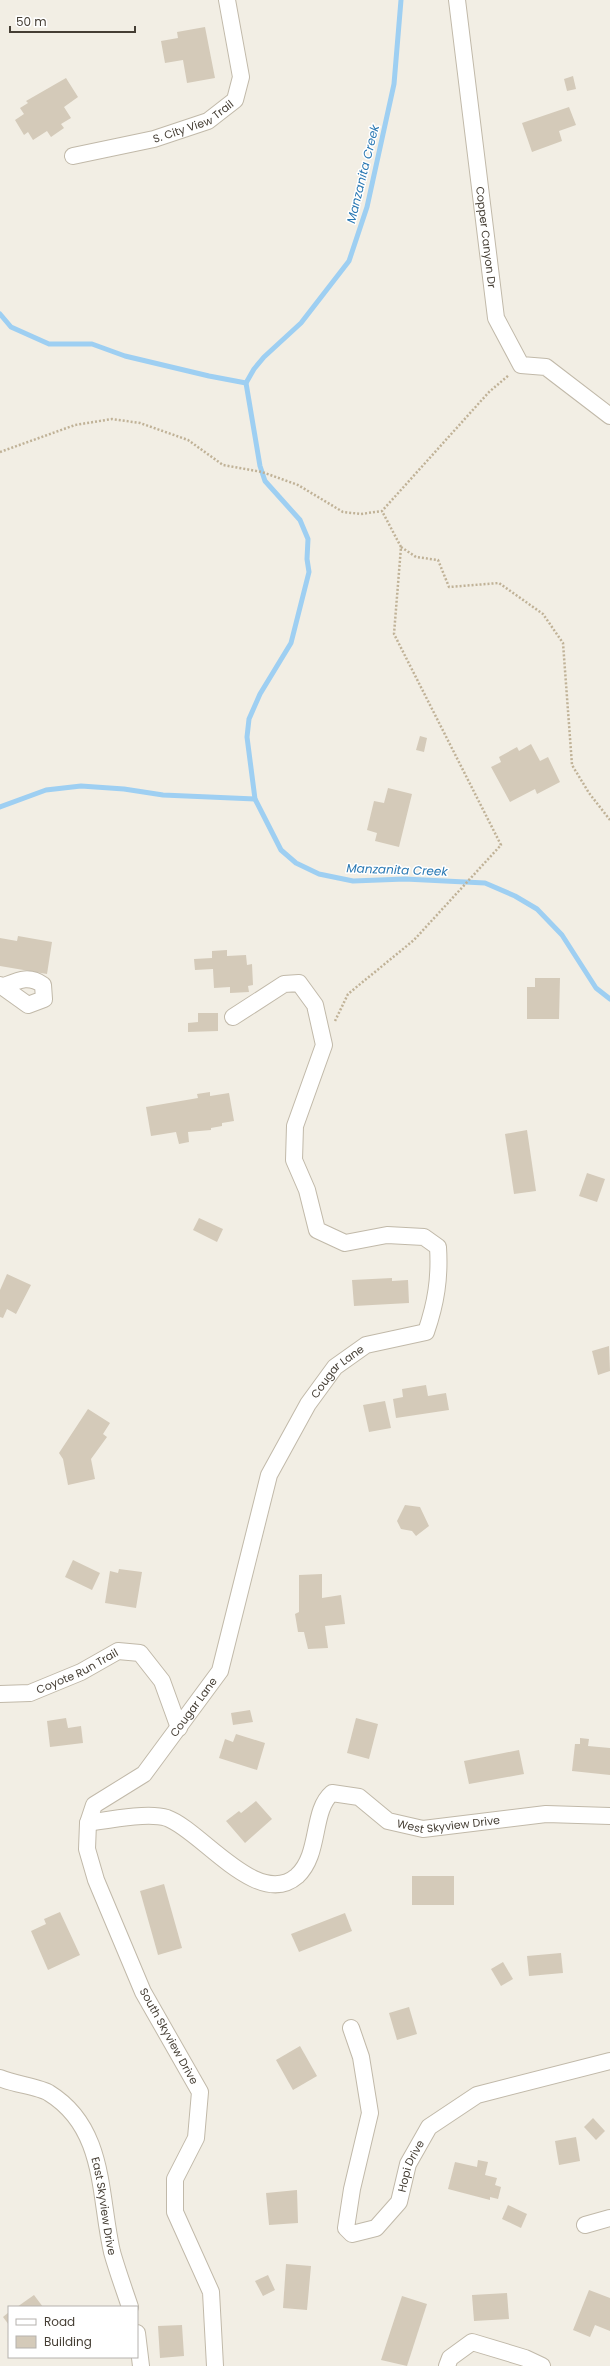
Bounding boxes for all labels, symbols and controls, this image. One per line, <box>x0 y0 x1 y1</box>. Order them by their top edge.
scale bar <box>10 8 135 34</box>
text: 50 m <box>16 13 47 30</box>
street label: S. City View Trail <box>151 96 237 147</box>
water label: Manzanita Creek <box>342 122 383 225</box>
street label: Copper Canyon Dr <box>472 185 500 289</box>
water label: Manzanita Creek <box>346 859 449 880</box>
street label: Cougar Lane <box>307 1341 367 1402</box>
street label: Coyote Run Trail <box>34 1645 121 1698</box>
street label: Cougar Lane <box>166 1674 221 1740</box>
street label: West Skyview Drive <box>395 1812 501 1837</box>
street label: South Skyview Drive <box>136 1985 202 2087</box>
street label: Hopi Drive <box>394 2137 428 2194</box>
street label: East Skyview Drive <box>87 2155 121 2257</box>
legend <box>8 2306 138 2358</box>
text: Road <box>44 2313 75 2330</box>
text: Building <box>44 2333 92 2350</box>

